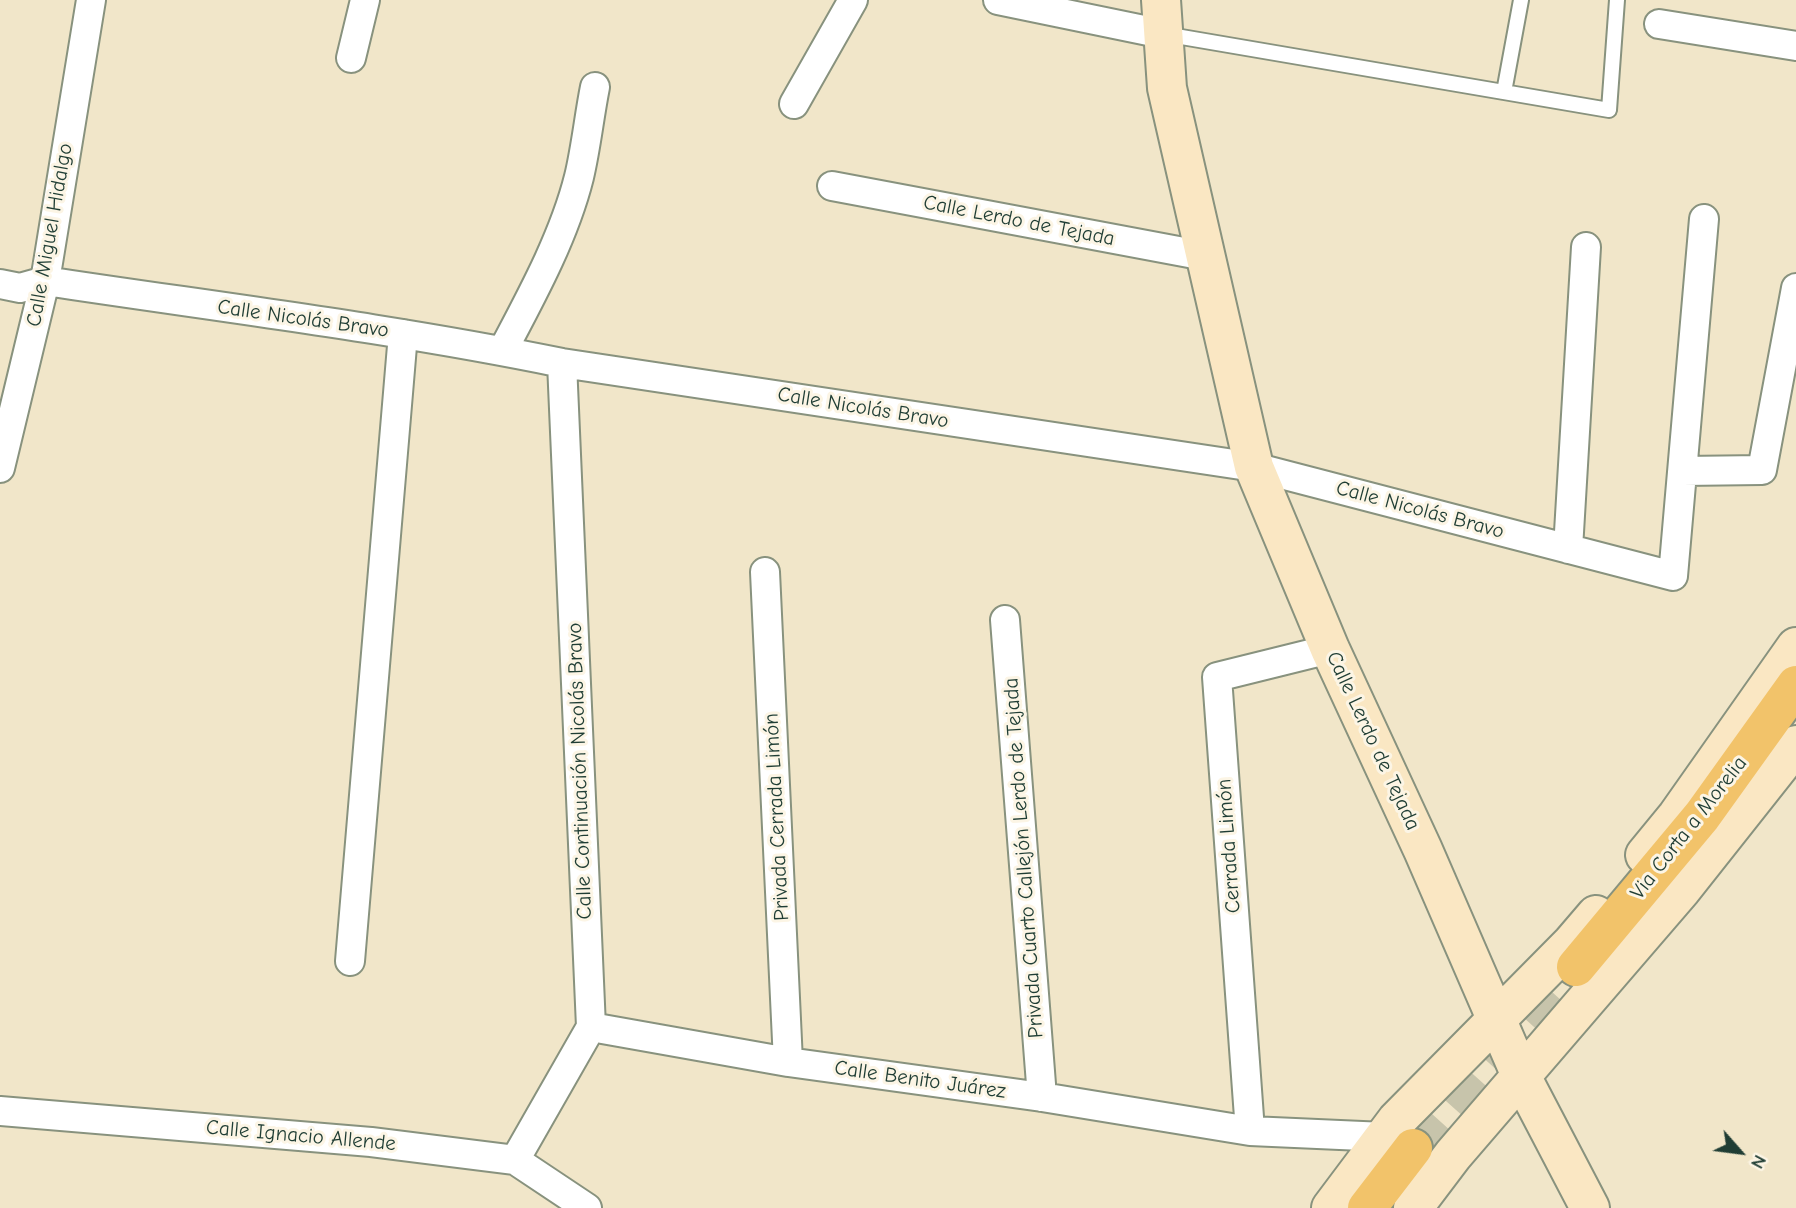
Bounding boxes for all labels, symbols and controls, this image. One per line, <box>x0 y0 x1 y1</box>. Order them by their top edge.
street label: Calle Miguel Hidalgo <box>21 141 79 329</box>
street label: Calle Lerdo de Tejada <box>921 190 1117 252</box>
street label: Calle Nicolás Bravo <box>216 295 390 343</box>
street label: Calle Nicolás Bravo <box>776 382 950 434</box>
street label: Calle Nicolás Bravo <box>1333 475 1507 545</box>
street label: Calle Continuación Nicolás Bravo <box>562 622 598 920</box>
street label: Calle Lerdo de Tejada <box>1321 648 1425 834</box>
street label: Privada Cuarto Callejón Lerdo de Tejada <box>999 677 1049 1039</box>
street label: Privada Cerrada Limón <box>759 713 795 921</box>
street label: Via Corta a Morelia <box>1625 751 1753 905</box>
street label: Cerrada Limón <box>1212 778 1246 914</box>
street label: Calle Benito Juárez <box>833 1056 1007 1104</box>
street label: Calle Ignacio Allende <box>205 1115 397 1157</box>
north arrow <box>1705 1117 1775 1187</box>
text: N <box>1746 1151 1771 1172</box>

